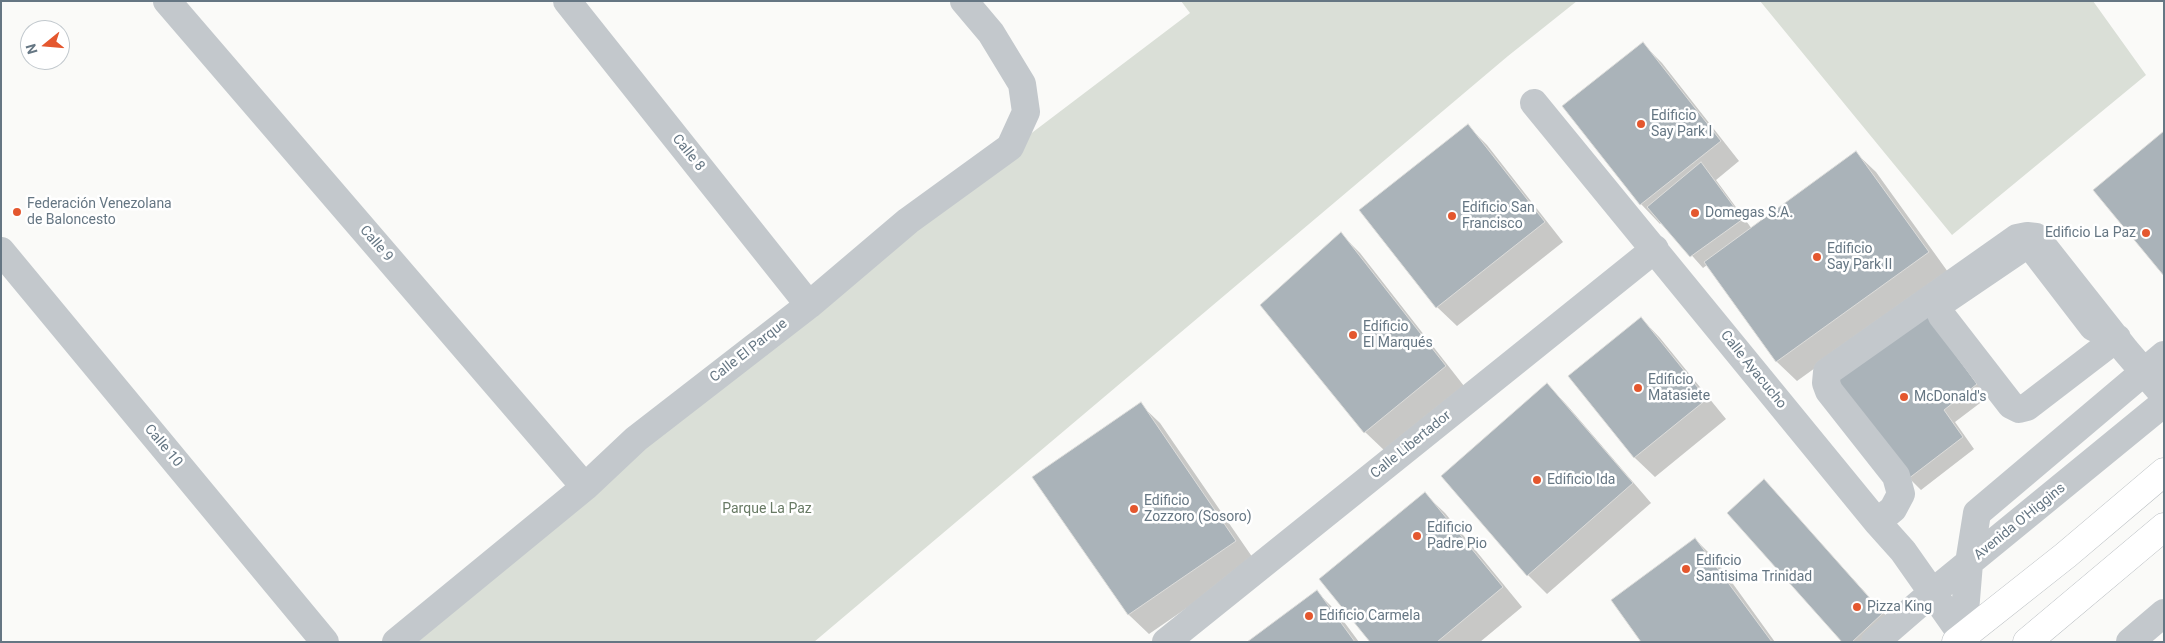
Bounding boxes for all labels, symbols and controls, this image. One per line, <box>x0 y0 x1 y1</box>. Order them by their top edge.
north arrow <box>20 20 70 70</box>
text: N <box>23 42 41 56</box>
place label: Edificio Say Park I <box>1651 108 1712 140</box>
marker: Edificio Say Park I <box>1635 118 1647 130</box>
street label: Calle 8 <box>668 131 708 175</box>
place label: Federación Venezolana de Baloncesto <box>27 196 172 228</box>
place label: Edificio San Francisco <box>1462 200 1535 232</box>
place label: Domegas S.A. <box>1705 205 1793 221</box>
marker: Federación Venezolana de Baloncesto <box>11 206 23 218</box>
marker: Domegas S.A. <box>1689 207 1701 219</box>
marker: Edificio San Francisco <box>1446 210 1458 222</box>
street label: Calle 9 <box>356 223 396 265</box>
place label: Edificio La Paz <box>2045 225 2136 241</box>
marker: Edificio La Paz <box>2140 227 2152 239</box>
place label: Edificio Say Park II <box>1827 241 1892 274</box>
marker: Edificio Say Park II <box>1811 251 1823 263</box>
street label: Calle El Parque <box>707 316 791 386</box>
place label: Edificio El Marqués <box>1363 319 1433 352</box>
street label: Calle Ayacucho <box>1716 328 1790 412</box>
marker: Edificio El Marqués <box>1347 329 1359 341</box>
place label: Edificio Matasiete <box>1648 372 1710 404</box>
marker: Edificio Matasiete <box>1632 382 1644 394</box>
place label: McDonald's <box>1914 389 1986 405</box>
marker: McDonald's <box>1898 391 1910 403</box>
street label: Calle Libertador <box>1367 407 1455 483</box>
street label: Calle 10 <box>140 421 186 471</box>
place label: Edificio Ida <box>1547 472 1615 488</box>
marker: Edificio Ida <box>1531 474 1543 486</box>
street label: Avenida O'Higgins <box>1971 480 2069 564</box>
place label: Edificio Zozzoro (Sosoro) <box>1144 493 1252 526</box>
park label: Parque La Paz <box>722 501 812 517</box>
marker: Edificio Zozzoro (Sosoro) <box>1128 503 1140 515</box>
place label: Edificio Padre Pio <box>1427 520 1487 552</box>
marker: Edificio Padre Pio <box>1411 530 1423 542</box>
place label: Edificio Santisima Trinidad <box>1696 553 1812 586</box>
marker: Edificio Santisima Trinidad <box>1680 563 1692 575</box>
place label: Pizza King <box>1867 599 1932 615</box>
marker: Pizza King <box>1851 601 1863 613</box>
place label: Edificio Carmela <box>1319 608 1420 624</box>
marker: Edificio Carmela <box>1303 610 1315 622</box>

